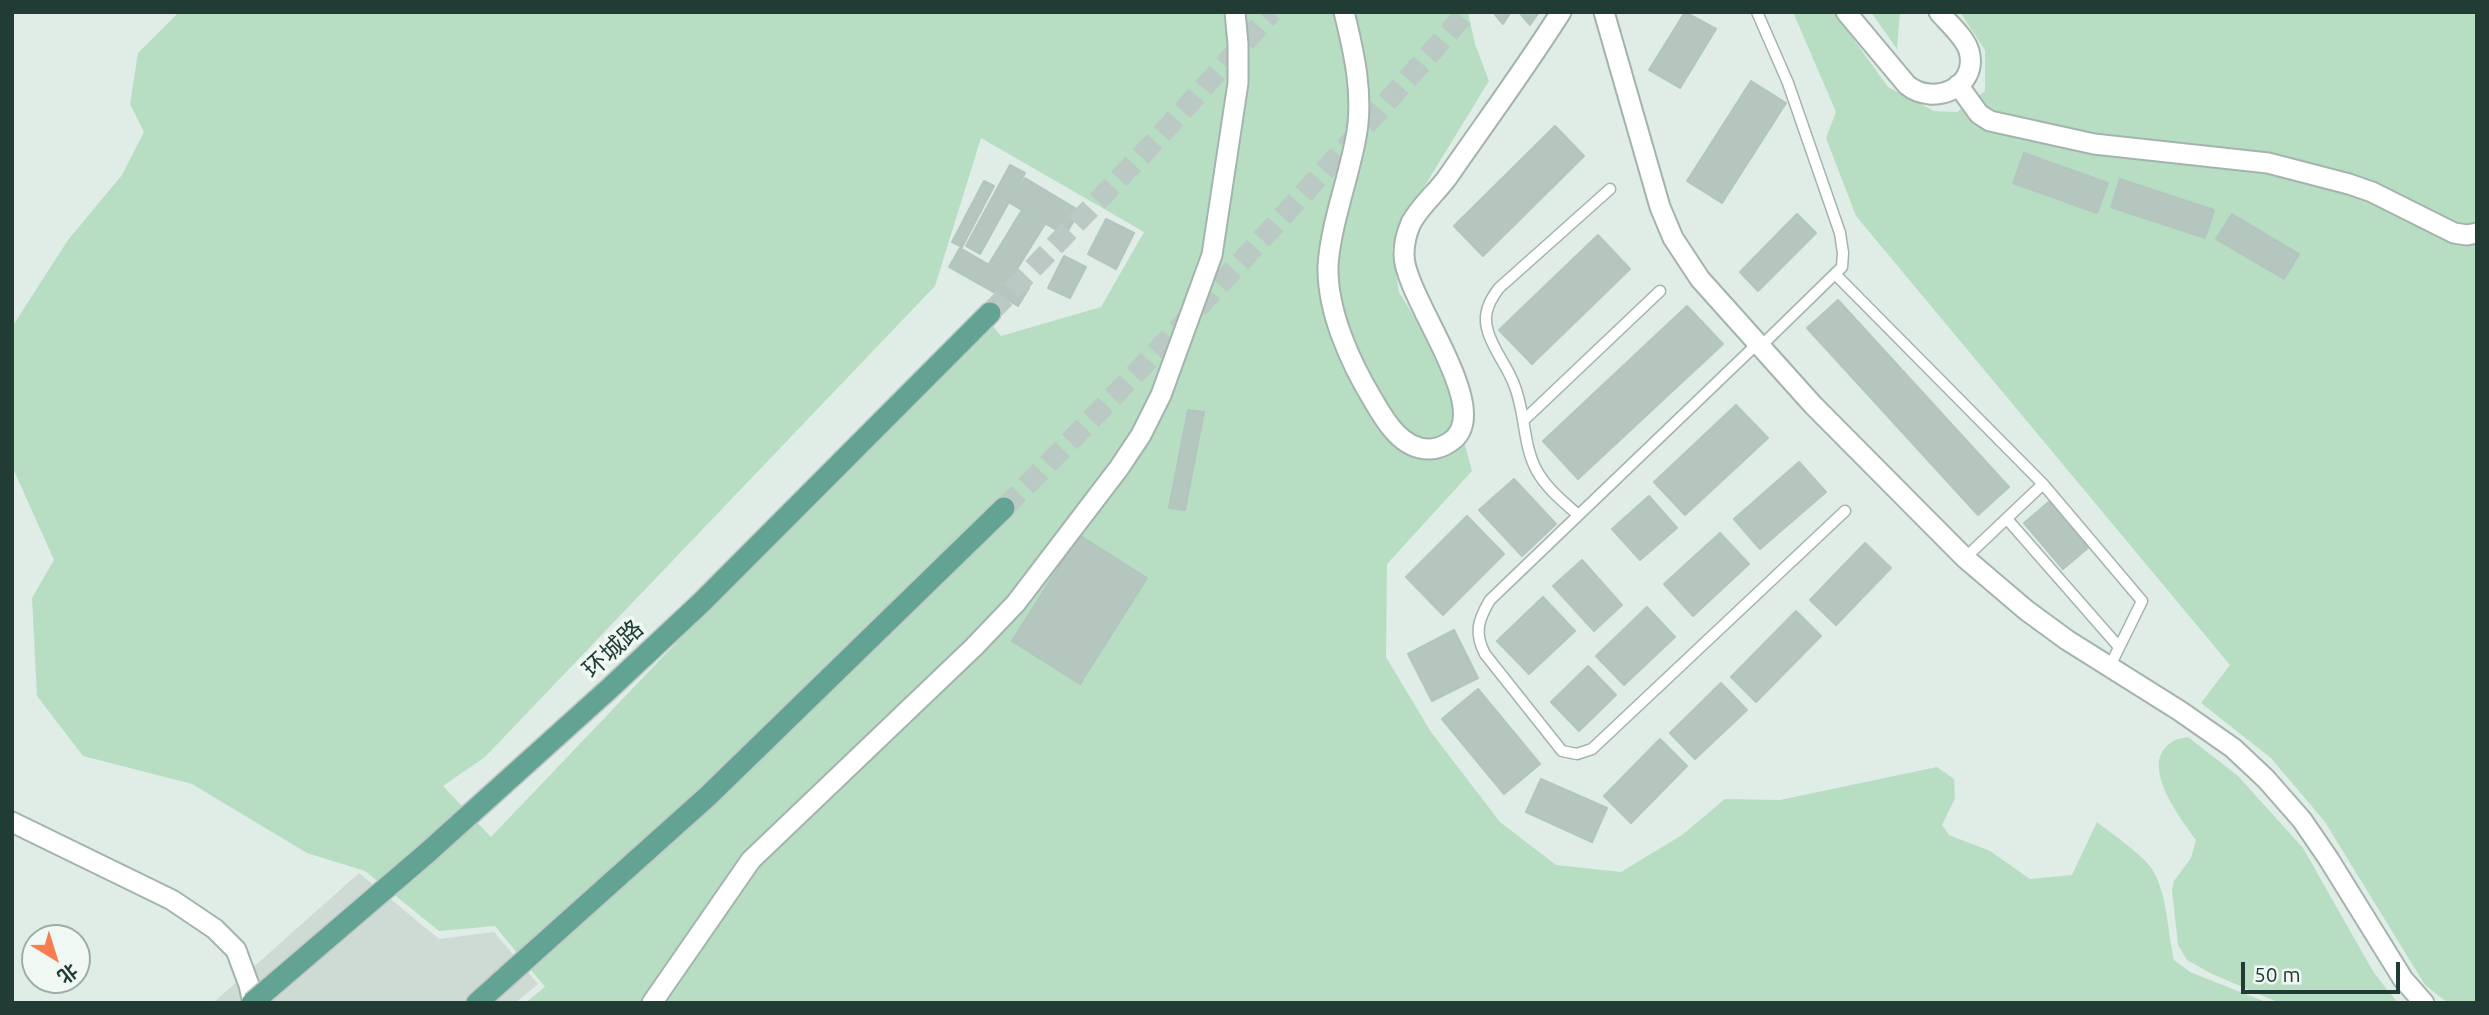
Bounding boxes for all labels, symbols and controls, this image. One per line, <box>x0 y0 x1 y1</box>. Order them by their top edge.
street label: 环城路 <box>577 614 649 684</box>
north arrow <box>21 924 91 994</box>
scale bar <box>2244 948 2403 992</box>
text: 北 <box>53 959 82 988</box>
text: 50 m <box>2254 962 2301 986</box>

